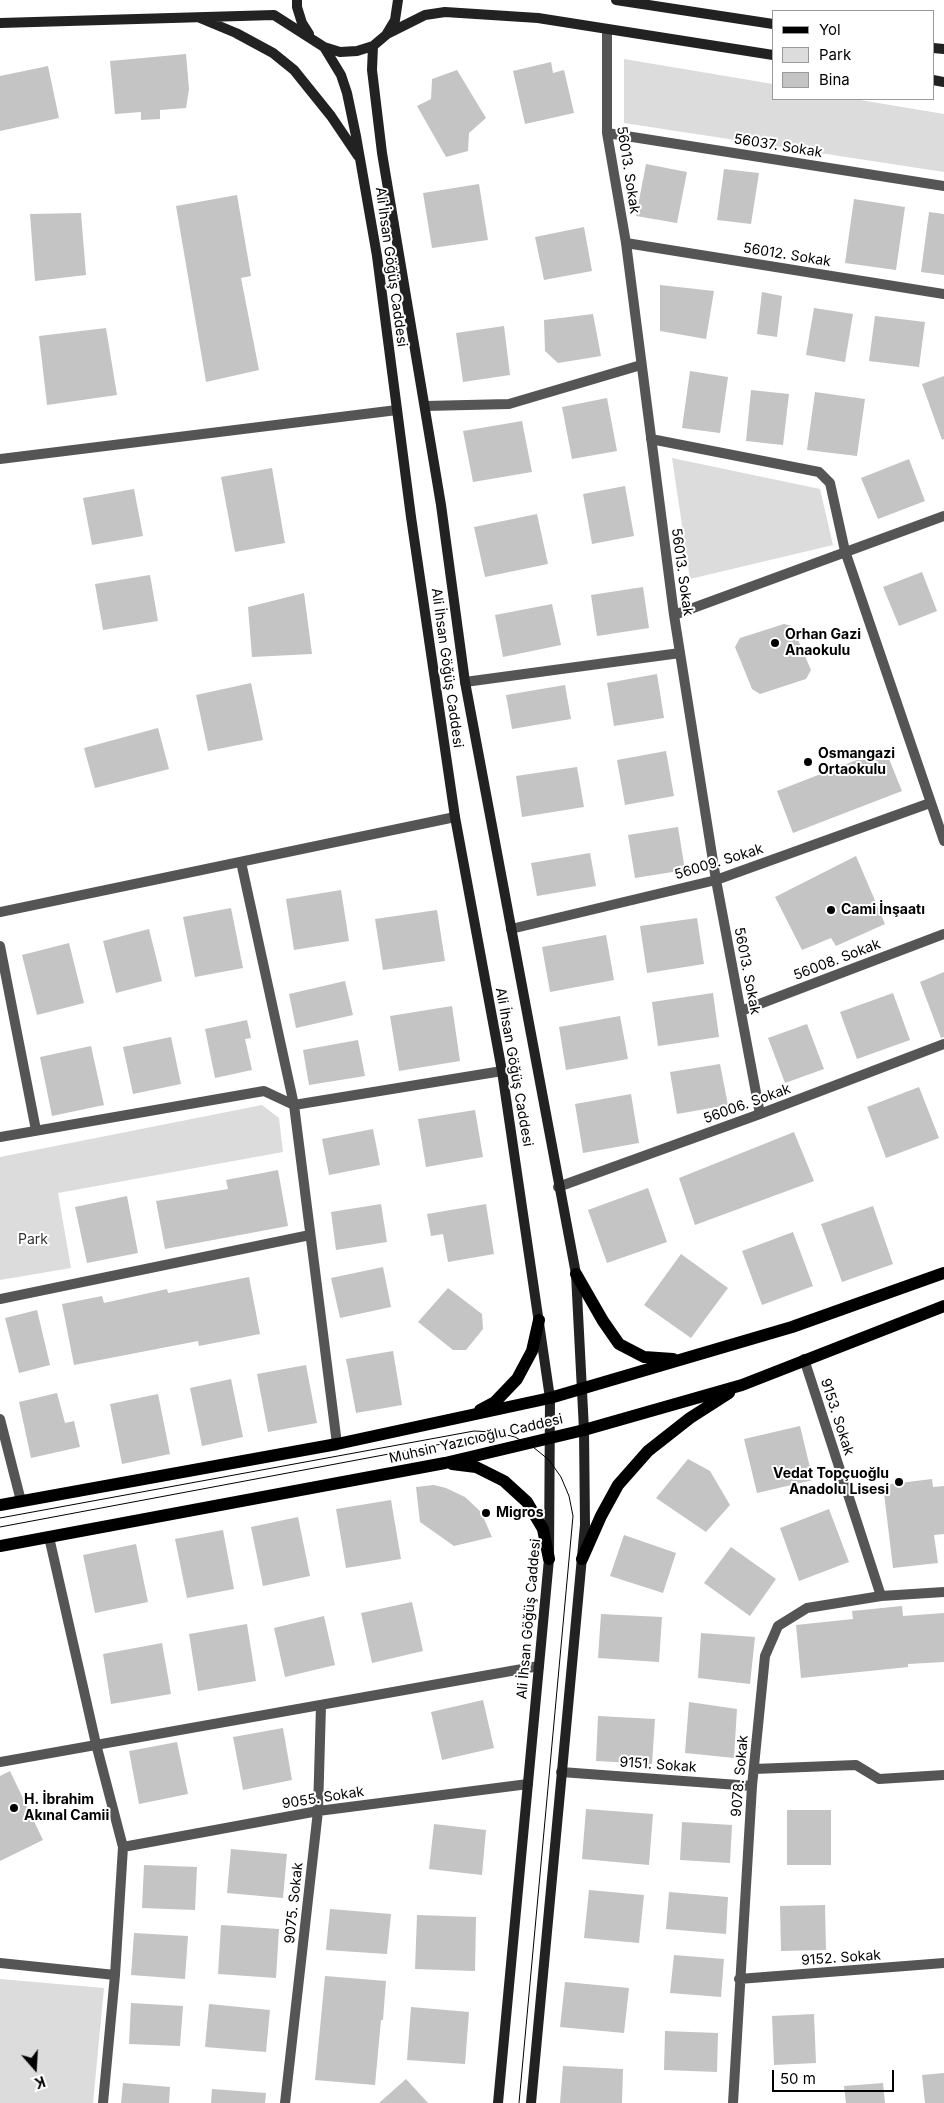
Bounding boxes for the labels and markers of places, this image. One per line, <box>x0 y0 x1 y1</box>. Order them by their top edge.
place label: Orhan Gazi Anaokulu <box>785 627 861 660</box>
marker: Orhan Gazi Anaokulu <box>769 637 781 649</box>
place label: Osmangazi Ortaokulu <box>818 746 895 779</box>
marker: Osmangazi Ortaokulu <box>802 756 814 768</box>
place label: Cami İnşaatı <box>841 902 925 918</box>
marker: Cami İnşaatı <box>825 904 837 916</box>
place label: Vedat Topçuoğlu Anadolu Lisesi <box>773 1466 889 1498</box>
marker: Vedat Topçuoğlu Anadolu Lisesi <box>893 1476 905 1488</box>
place label: Migros <box>496 1505 543 1521</box>
marker: Migros <box>480 1507 492 1519</box>
place label: H. İbrahim Akınal Camii <box>24 1792 109 1824</box>
marker: H. İbrahim Akınal Camii <box>8 1802 20 1814</box>

